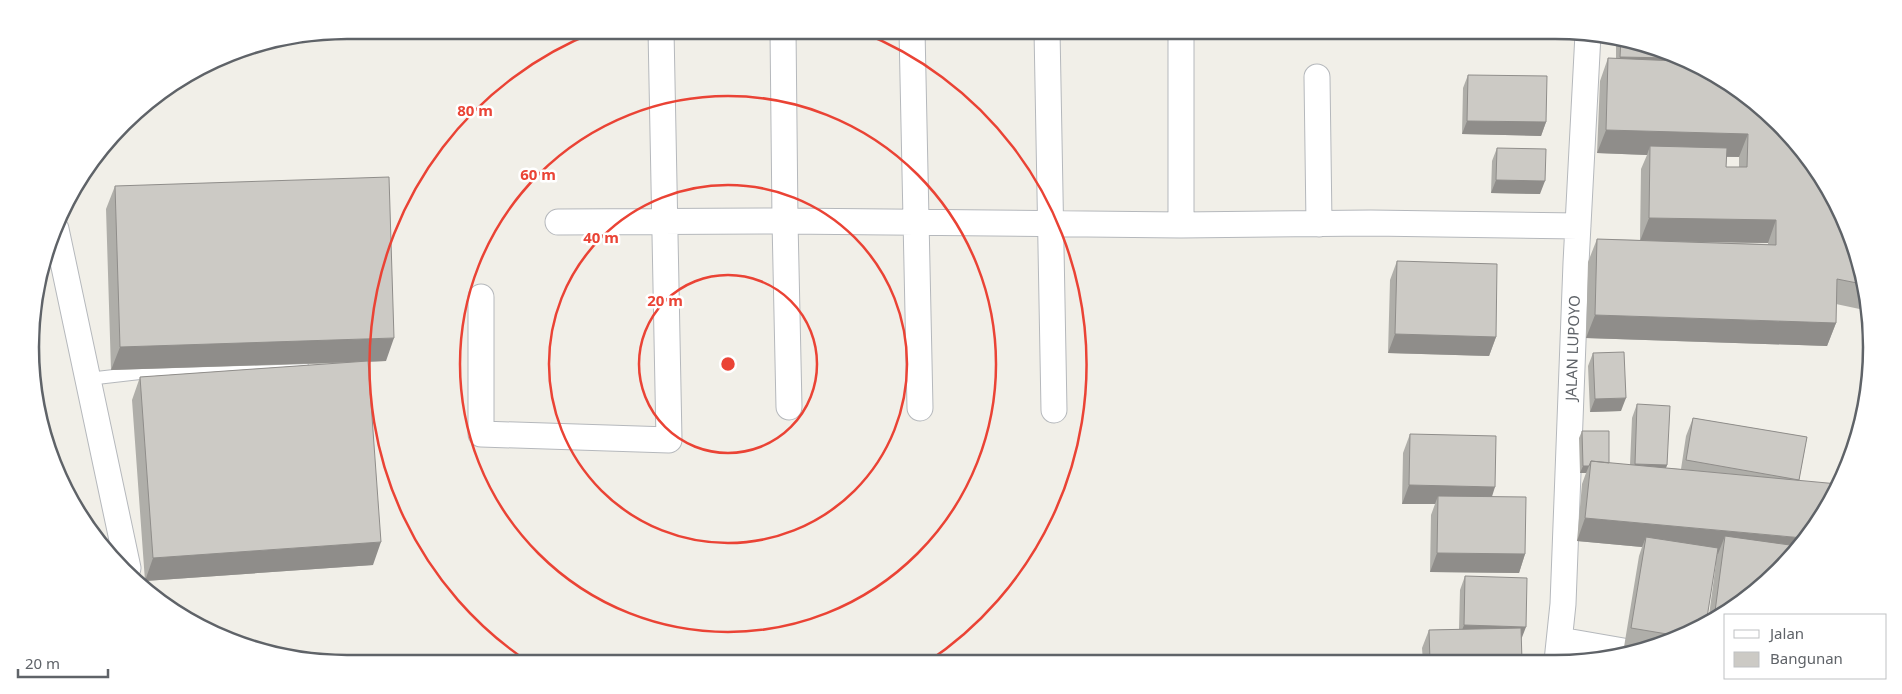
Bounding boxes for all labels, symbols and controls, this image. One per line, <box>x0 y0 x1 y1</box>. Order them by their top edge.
text: 80 m <box>457 100 493 120</box>
text: 60 m <box>520 164 556 184</box>
text: 40 m <box>583 227 619 247</box>
text: 20 m <box>647 290 683 310</box>
street label: JALAN LUPOYO <box>1560 295 1584 403</box>
centre of rings <box>719 355 737 373</box>
legend <box>1724 614 1887 679</box>
text: Jalan <box>1768 623 1804 643</box>
scale bar <box>18 646 108 678</box>
text: Bangunan <box>1770 648 1843 668</box>
text: 20 m <box>25 653 60 673</box>

